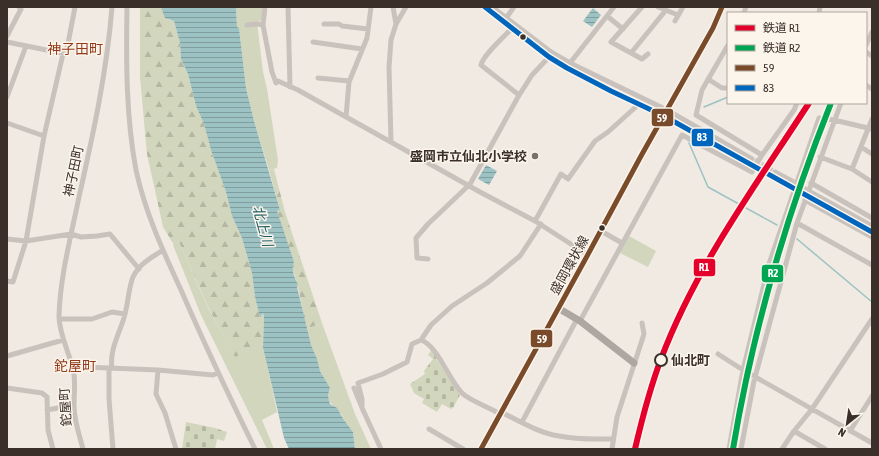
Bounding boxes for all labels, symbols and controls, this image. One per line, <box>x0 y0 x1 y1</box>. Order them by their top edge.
legend <box>727 12 867 104</box>
text: 鉄道 R1 <box>763 21 801 35</box>
unlabelled marker <box>518 32 528 42</box>
district label: 神子田町 <box>47 41 103 57</box>
text: 鉄道 R2 <box>763 41 800 55</box>
text: 59 <box>763 61 775 75</box>
text: 83 <box>763 81 774 95</box>
line badge: 59 <box>651 108 674 127</box>
text: 59 <box>657 112 667 124</box>
line badge: 83 <box>691 128 714 147</box>
text: 83 <box>697 131 707 143</box>
street label: 神子田町 <box>61 144 86 198</box>
place label: 盛岡市立仙北小学校 <box>410 149 527 164</box>
marker: 盛岡市立仙北小学校 <box>530 151 540 161</box>
water label: 北上川 <box>250 204 277 250</box>
unlabelled marker <box>597 223 607 233</box>
street label: 盛岡環状線 <box>547 233 592 297</box>
line badge: R1 <box>693 258 716 277</box>
text: R1 <box>699 261 709 273</box>
line badge: R2 <box>761 264 784 283</box>
text: R2 <box>768 267 778 279</box>
line badge: 59 <box>530 329 553 348</box>
text: 59 <box>537 333 547 345</box>
marker: 仙北町 <box>654 353 668 367</box>
place label: 仙北町 <box>671 353 710 368</box>
district label: 鉈屋町 <box>54 358 96 374</box>
street label: 鉈屋町 <box>57 387 74 427</box>
north arrow <box>827 404 867 444</box>
text: N <box>836 426 848 439</box>

